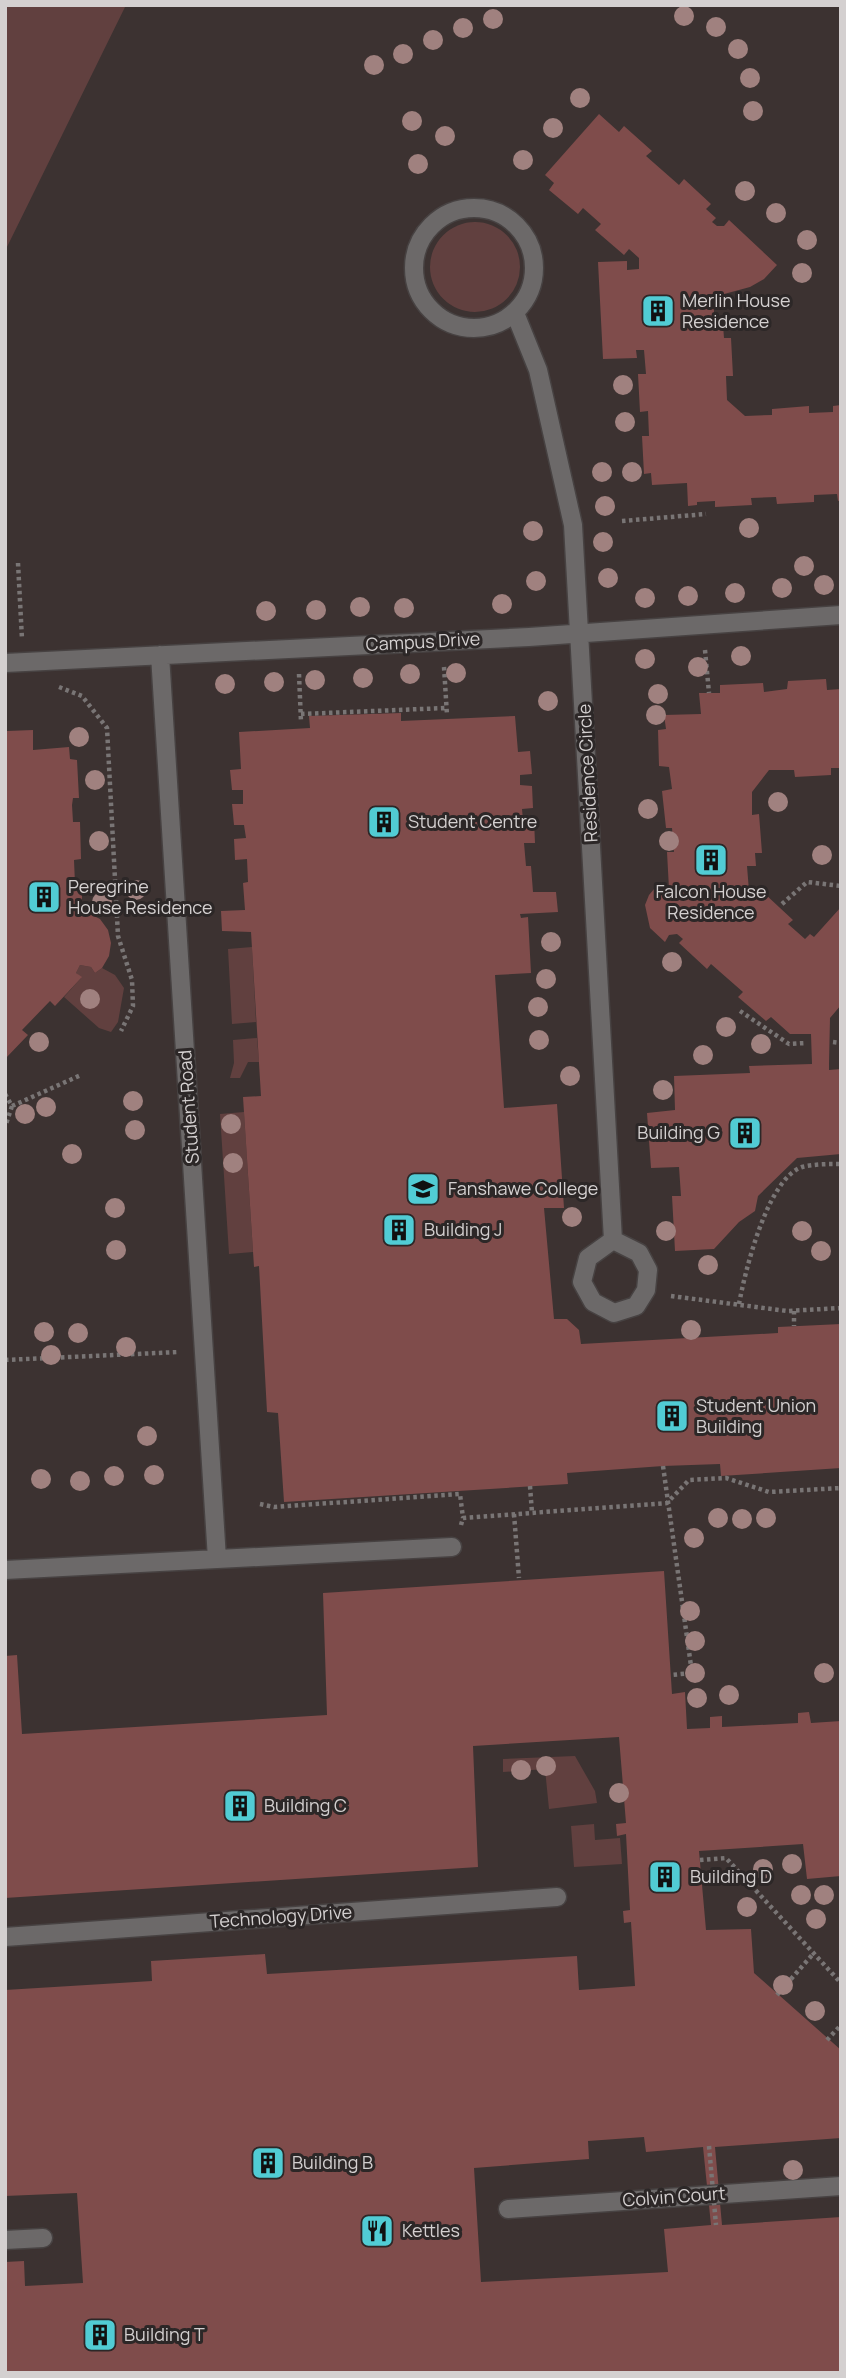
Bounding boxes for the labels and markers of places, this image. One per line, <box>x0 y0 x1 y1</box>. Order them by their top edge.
place label: Merlin House Residence <box>682 288 790 333</box>
building icon: Merlin House Residence <box>639 292 677 330</box>
building icon: Student Centre <box>365 803 403 841</box>
place label: Student Centre <box>408 809 537 833</box>
building icon: Falcon House Residence <box>692 841 730 879</box>
place label: Peregrine House Residence <box>68 874 213 919</box>
building icon: Peregrine House Residence <box>25 878 63 916</box>
place label: Falcon House Residence <box>655 879 767 924</box>
building icon: Building G <box>726 1114 764 1152</box>
place label: Building G <box>637 1120 720 1144</box>
school or university icon: Fanshawe College <box>404 1170 442 1208</box>
place label: Fanshawe College <box>448 1176 598 1200</box>
building icon: Building J <box>380 1211 418 1249</box>
place label: Building J <box>424 1217 502 1241</box>
place label: Student Union Building <box>696 1393 816 1438</box>
building icon: Student Union Building <box>653 1397 691 1435</box>
building icon: Building C <box>221 1787 259 1825</box>
place label: Building C <box>264 1793 347 1817</box>
building icon: Building D <box>646 1858 684 1896</box>
place label: Building D <box>690 1864 772 1888</box>
building icon: Building B <box>249 2144 287 2182</box>
place label: Building B <box>292 2150 373 2174</box>
restaurant icon: Kettles <box>358 2212 396 2250</box>
place label: Kettles <box>402 2218 460 2242</box>
building icon: Building T <box>81 2316 119 2354</box>
place label: Building T <box>124 2322 205 2346</box>

